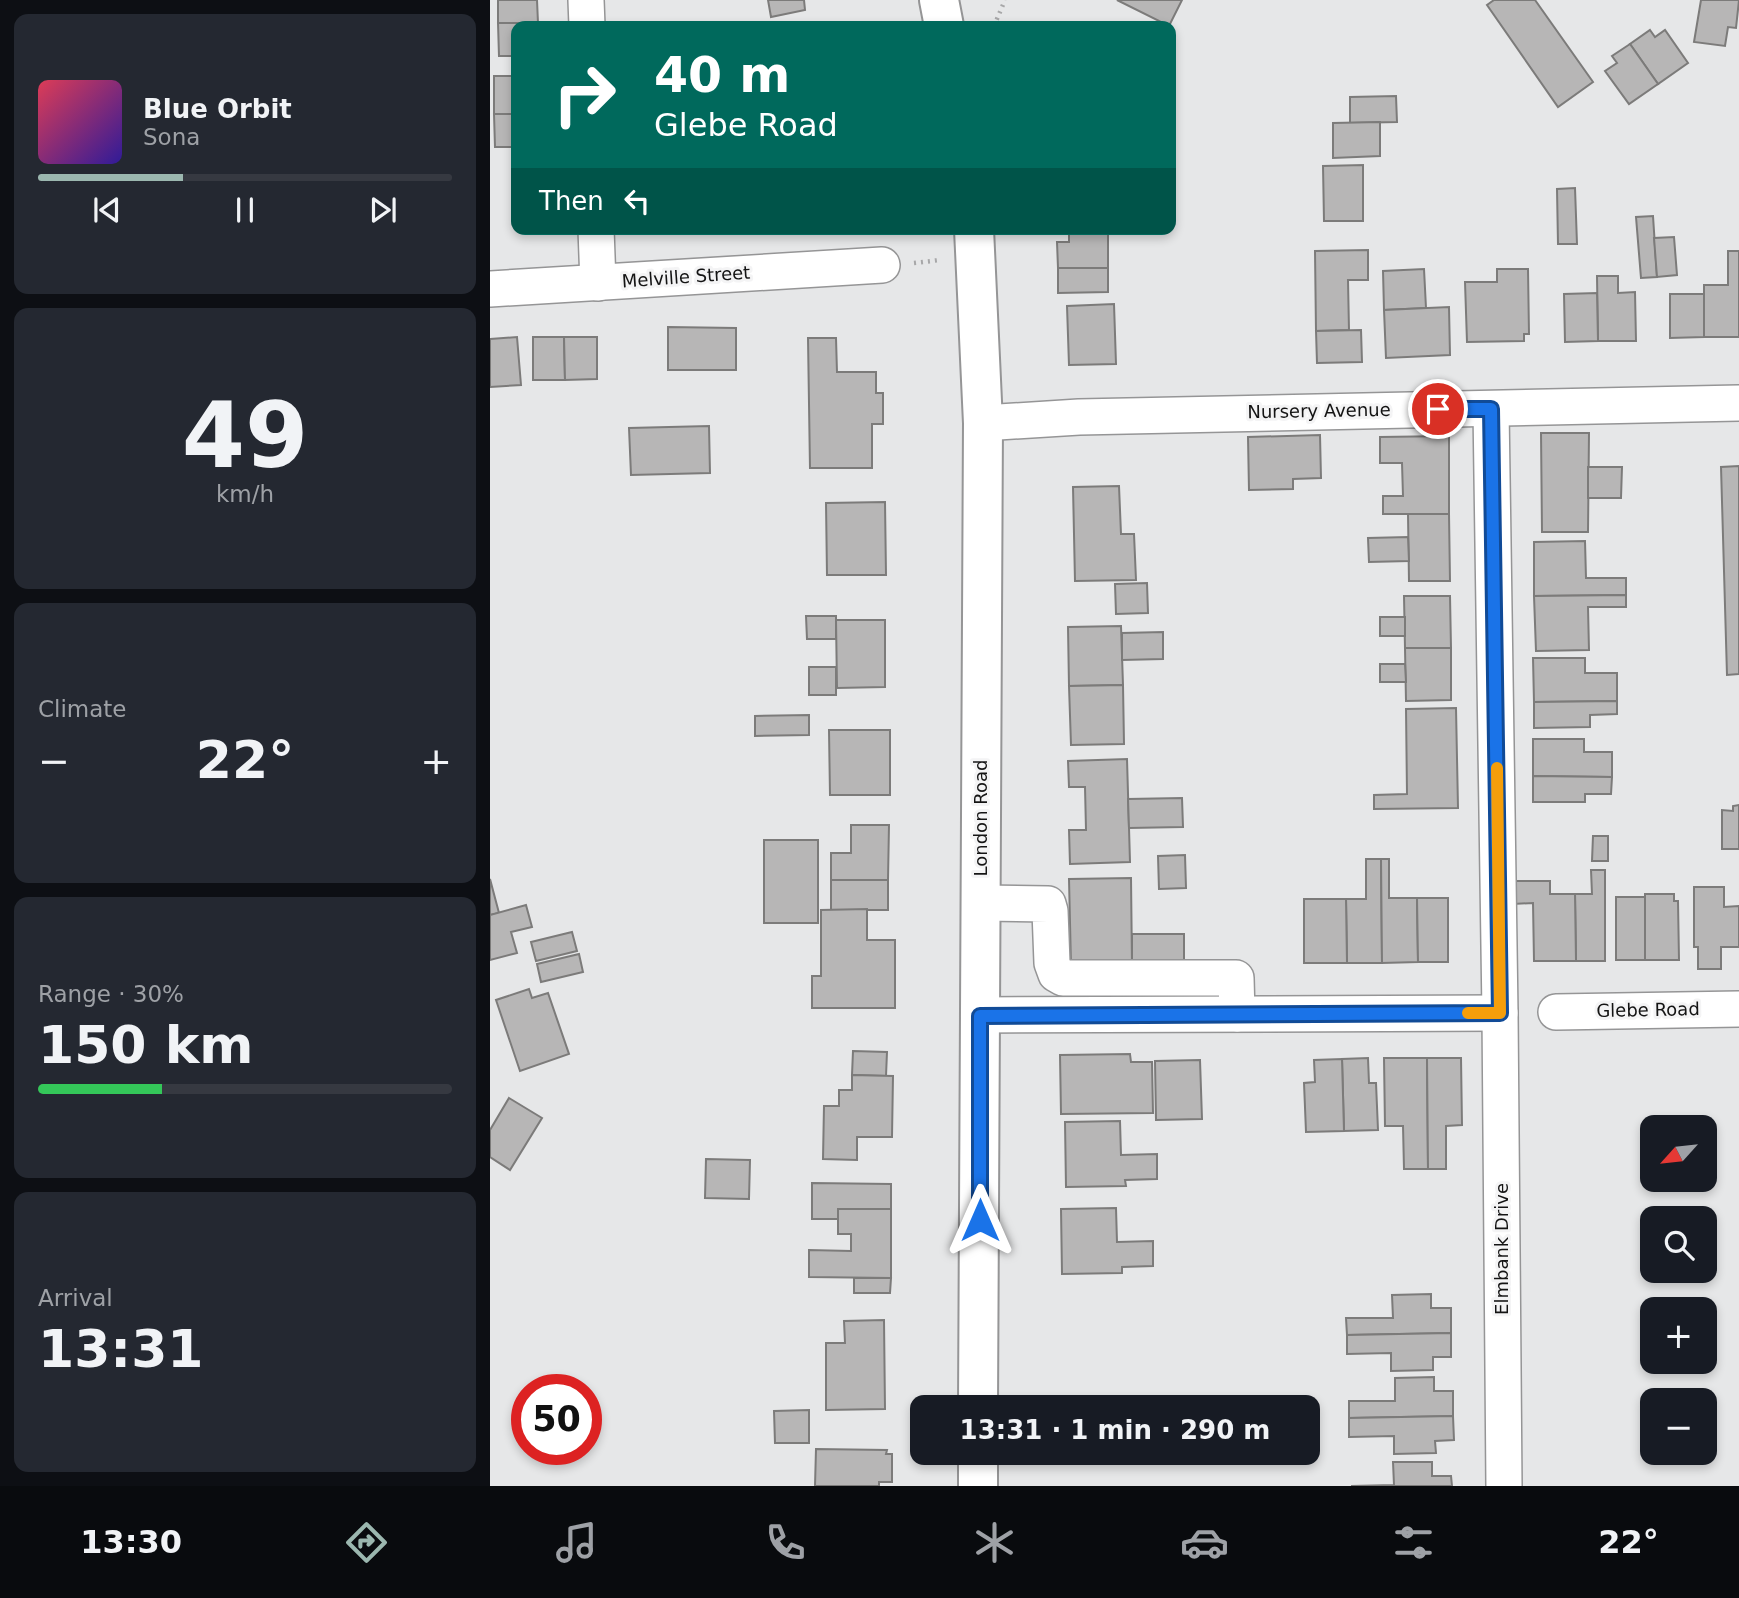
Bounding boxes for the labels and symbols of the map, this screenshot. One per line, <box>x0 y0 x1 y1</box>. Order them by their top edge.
street label: Melville Street <box>621 262 751 291</box>
pin <box>1408 379 1468 439</box>
street label: Nursery Avenue <box>1247 399 1391 422</box>
street label: London Road <box>970 760 991 876</box>
street label: Glebe Road <box>1596 998 1700 1021</box>
north arrow <box>1640 1115 1717 1192</box>
position arrow <box>943 1183 1017 1257</box>
street label: Elmbank Drive <box>1491 1183 1512 1315</box>
speed limit sign: 50 <box>511 1374 602 1465</box>

